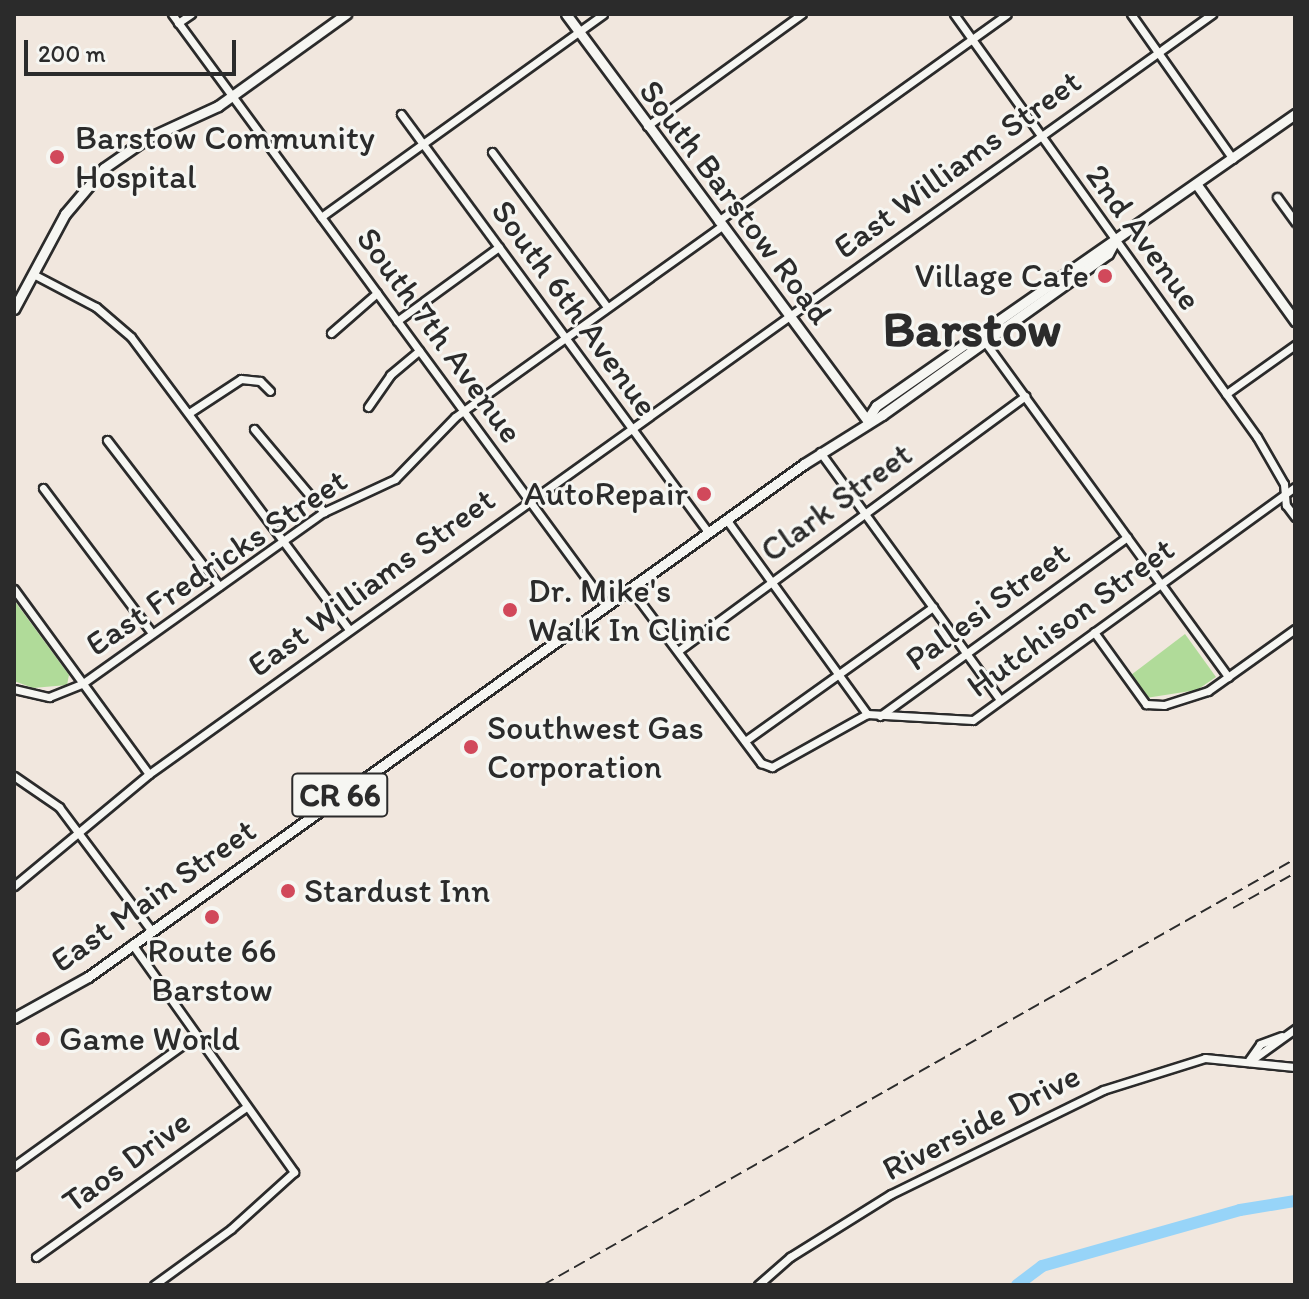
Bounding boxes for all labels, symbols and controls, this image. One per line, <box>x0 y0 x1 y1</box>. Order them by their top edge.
scale bar <box>28 24 240 74</box>
text: 200 m <box>38 39 106 68</box>
street label: East Williams Street <box>825 60 1089 268</box>
street label: South Barstow Road <box>631 72 841 332</box>
place label: Barstow Community Hospital <box>75 117 375 196</box>
marker: Barstow Community Hospital <box>46 146 68 168</box>
street label: 2nd Avenue <box>1078 157 1210 317</box>
street label: South 6th Avenue <box>484 193 666 423</box>
street label: South 7th Avenue <box>349 220 531 450</box>
place label: Village Cafe <box>915 256 1089 296</box>
marker: Village Cafe <box>1096 267 1114 285</box>
district label: Barstow <box>883 299 1061 359</box>
street label: Clark Street <box>752 433 920 571</box>
street label: East Fredricks Street <box>78 460 354 664</box>
place label: AutoRepair <box>524 474 688 514</box>
street label: East Williams Street <box>239 478 503 686</box>
marker: AutoRepair <box>695 485 713 503</box>
street label: Hutchison Street <box>959 528 1181 706</box>
street label: Pallesi Street <box>897 533 1077 679</box>
place label: Dr. Mike's Walk In Clinic <box>528 570 731 650</box>
marker: Dr. Mike's Walk In Clinic <box>499 599 521 621</box>
place label: Southwest Gas Corporation <box>487 707 704 786</box>
marker: Southwest Gas Corporation <box>462 738 480 756</box>
road number: CR 66 <box>290 767 390 823</box>
street label: East Main Street <box>42 809 264 981</box>
place label: Stardust Inn <box>304 871 489 911</box>
marker: Stardust Inn <box>279 882 297 900</box>
marker: Route 66 Barstow <box>203 908 221 926</box>
place label: Route 66 Barstow <box>147 930 277 1010</box>
place label: Game World <box>59 1019 240 1059</box>
marker: Game World <box>34 1030 52 1048</box>
street label: Riverside Drive <box>875 1055 1087 1189</box>
street label: Taos Drive <box>53 1100 199 1222</box>

